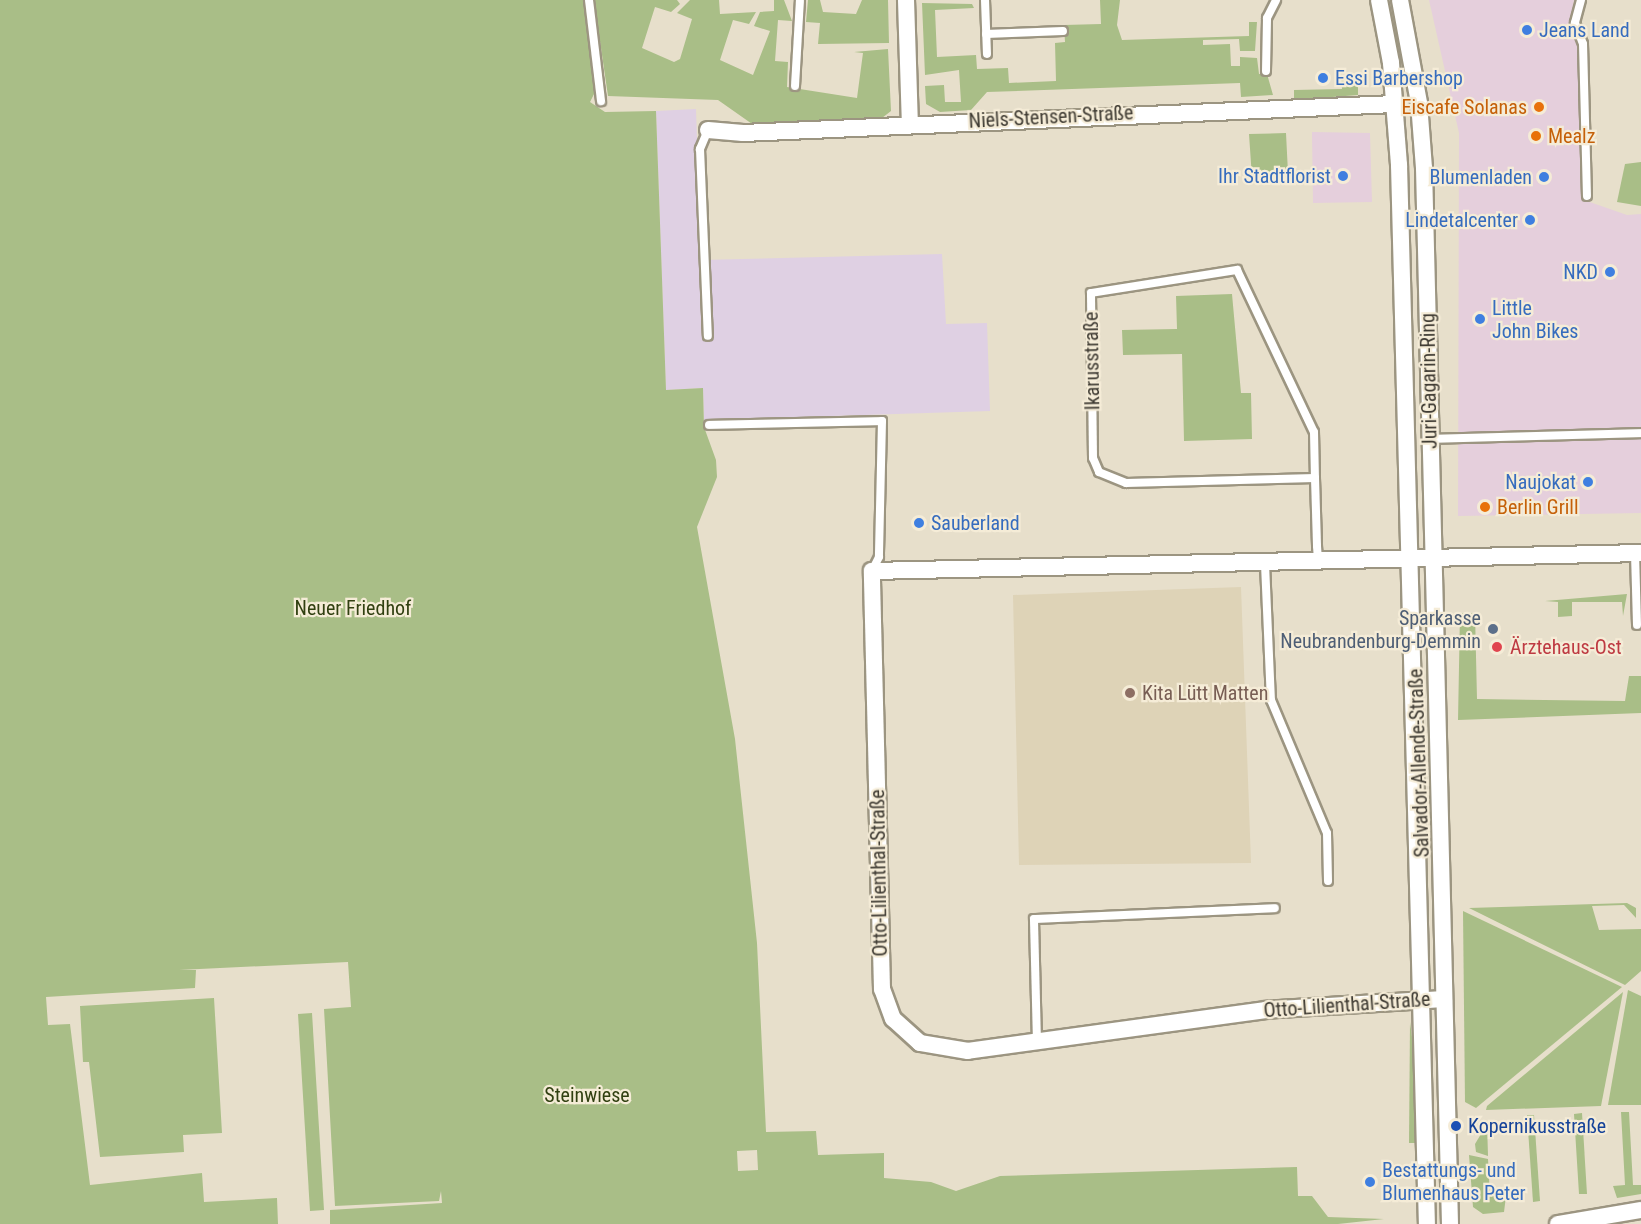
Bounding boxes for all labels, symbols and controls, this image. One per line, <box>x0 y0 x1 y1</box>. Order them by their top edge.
place label: Jeans Land <box>1539 18 1630 42</box>
marker: Jeans Land <box>1520 23 1534 37</box>
place label: Essi Barbershop <box>1335 66 1463 90</box>
marker: Essi Barbershop <box>1316 71 1330 85</box>
place label: Eiscafe Solanas <box>1402 95 1527 119</box>
marker: Eiscafe Solanas <box>1532 100 1546 114</box>
street label: Niels-Stensen-Straße <box>968 101 1134 133</box>
place label: Mealz <box>1548 124 1595 148</box>
marker: Mealz <box>1529 129 1543 143</box>
place label: Ihr Stadtflorist <box>1218 164 1331 188</box>
place label: Blumenladen <box>1430 165 1532 189</box>
marker: Ihr Stadtflorist <box>1336 169 1350 183</box>
marker: Blumenladen <box>1537 170 1551 184</box>
place label: Lindetalcenter <box>1405 208 1518 232</box>
marker: Lindetalcenter <box>1523 213 1537 227</box>
place label: NKD <box>1563 260 1598 284</box>
marker: NKD <box>1603 265 1617 279</box>
place label: Little John Bikes <box>1492 296 1578 343</box>
street label: Ikarusstraße <box>1079 311 1105 411</box>
marker: Little John Bikes <box>1473 312 1487 326</box>
street label: Juri-Gagarin-Ring <box>1416 313 1442 449</box>
place label: Naujokat <box>1505 470 1576 494</box>
marker: Naujokat <box>1581 475 1595 489</box>
place label: Berlin Grill <box>1497 495 1579 519</box>
marker: Berlin Grill <box>1478 500 1492 514</box>
place label: Sauberland <box>931 511 1020 535</box>
marker: Sauberland <box>912 516 926 530</box>
park label: Neuer Friedhof <box>295 596 411 620</box>
place label: Sparkasse Neubrandenburg-Demmin <box>1280 606 1481 653</box>
marker: Sparkasse Neubrandenburg-Demmin <box>1486 622 1500 636</box>
place label: Ärztehaus-Ost <box>1510 635 1622 659</box>
marker: Ärztehaus-Ost <box>1488 638 1506 656</box>
street label: Salvador-Allende-Straße <box>1404 668 1434 858</box>
place label: Kita Lütt Matten <box>1142 681 1268 705</box>
marker: Kita Lütt Matten <box>1123 686 1137 700</box>
street label: Otto-Lilienthal-Straße <box>866 789 892 957</box>
street label: Otto-Lilienthal-Straße <box>1263 987 1431 1023</box>
park label: Steinwiese <box>544 1083 630 1107</box>
place label: Kopernikusstraße <box>1468 1114 1606 1138</box>
marker: Kopernikusstraße <box>1449 1119 1463 1133</box>
place label: Bestattungs- und Blumenhaus Peter <box>1382 1158 1526 1205</box>
marker: Bestattungs- und Blumenhaus Peter <box>1363 1175 1377 1189</box>

